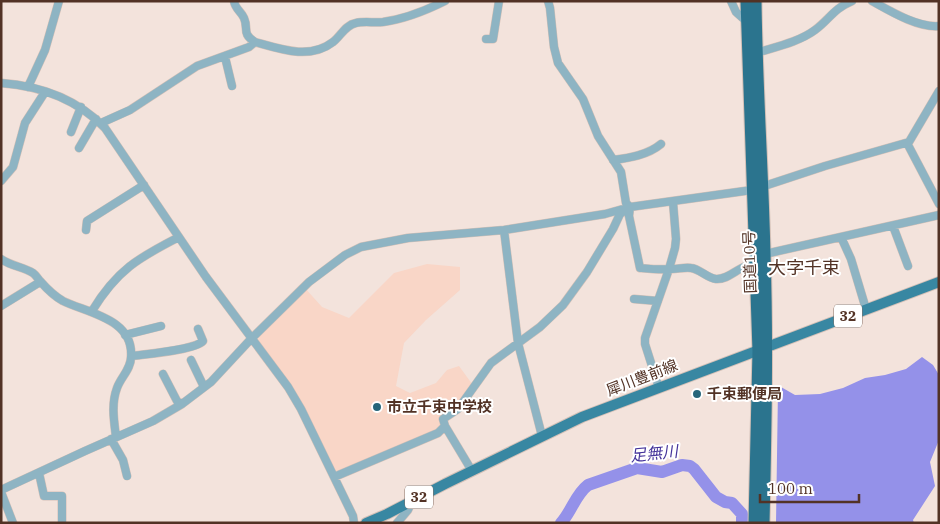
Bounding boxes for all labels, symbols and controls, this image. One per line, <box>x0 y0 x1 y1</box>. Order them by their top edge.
street label: 国道10号 <box>739 230 760 294</box>
district label: 大字千束 <box>768 256 840 279</box>
road number: 32 <box>834 304 862 328</box>
street label: 犀川豊前線 <box>603 355 680 400</box>
place label: 千束郵便局 <box>707 384 782 403</box>
marker: 千束郵便局 <box>691 388 703 400</box>
place label: 市立千束中学校 <box>387 397 492 416</box>
marker: 市立千束中学校 <box>371 401 383 413</box>
water label: 足無川 <box>629 440 681 465</box>
scale bar <box>760 472 859 504</box>
text: 100 m <box>768 479 813 498</box>
road number: 32 <box>405 486 433 508</box>

